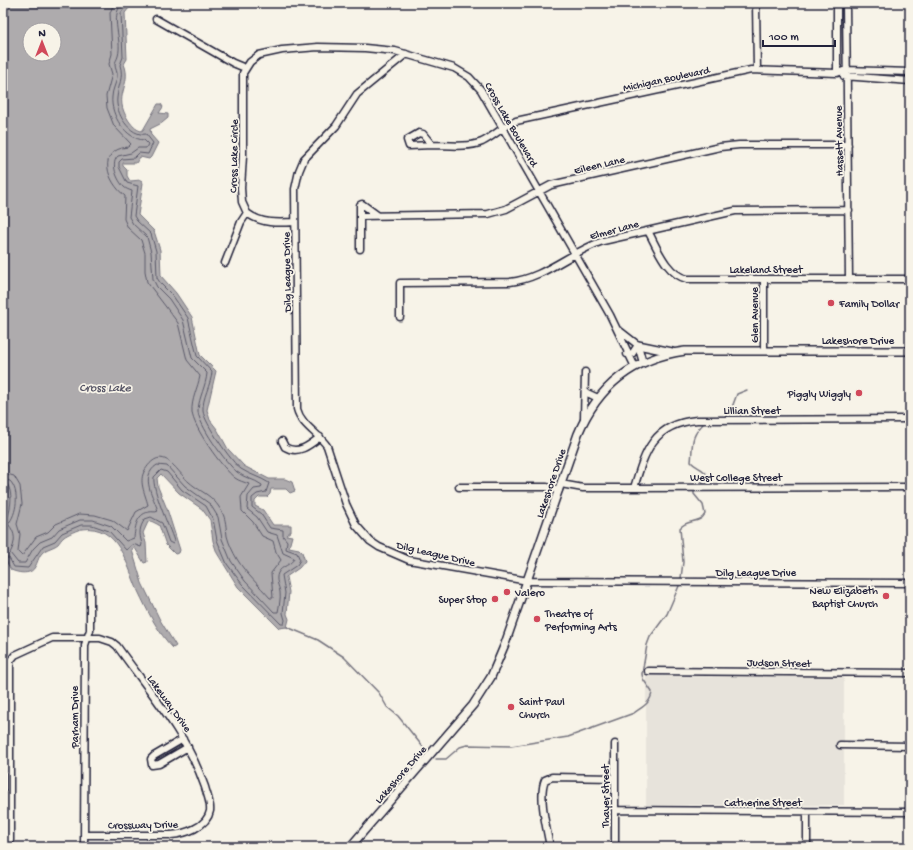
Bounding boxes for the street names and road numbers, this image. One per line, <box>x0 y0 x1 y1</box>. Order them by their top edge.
street label: Michigan Boulevard <box>622 65 712 95</box>
street label: Cross Lake Boulevard <box>481 81 540 171</box>
street label: Hassett Avenue <box>833 105 847 176</box>
street label: Cross Lake Circle <box>228 119 242 193</box>
street label: Eileen Lane <box>573 154 626 178</box>
street label: Elmer Lane <box>589 219 641 243</box>
street label: Dilg League Drive <box>281 231 295 313</box>
street label: Lakeland Street <box>730 265 804 277</box>
street label: Glen Avenue <box>750 287 762 343</box>
street label: Lakeshore Drive <box>822 336 895 348</box>
street label: Lillian Street <box>724 406 782 418</box>
street label: Lakeshore Drive <box>534 447 569 520</box>
street label: West College Street <box>690 473 784 485</box>
street label: Dilg League Drive <box>394 540 476 570</box>
street label: Dilg League Drive <box>715 568 796 580</box>
street label: Judson Street <box>747 657 813 671</box>
street label: Lakeway Drive <box>144 673 193 735</box>
street label: Parham Drive <box>70 685 82 749</box>
street label: Lakeshore Drive <box>373 744 430 807</box>
street label: Thayer Street <box>601 763 613 829</box>
street label: Catherine Street <box>724 798 803 810</box>
street label: Crossway Drive <box>108 819 179 833</box>

